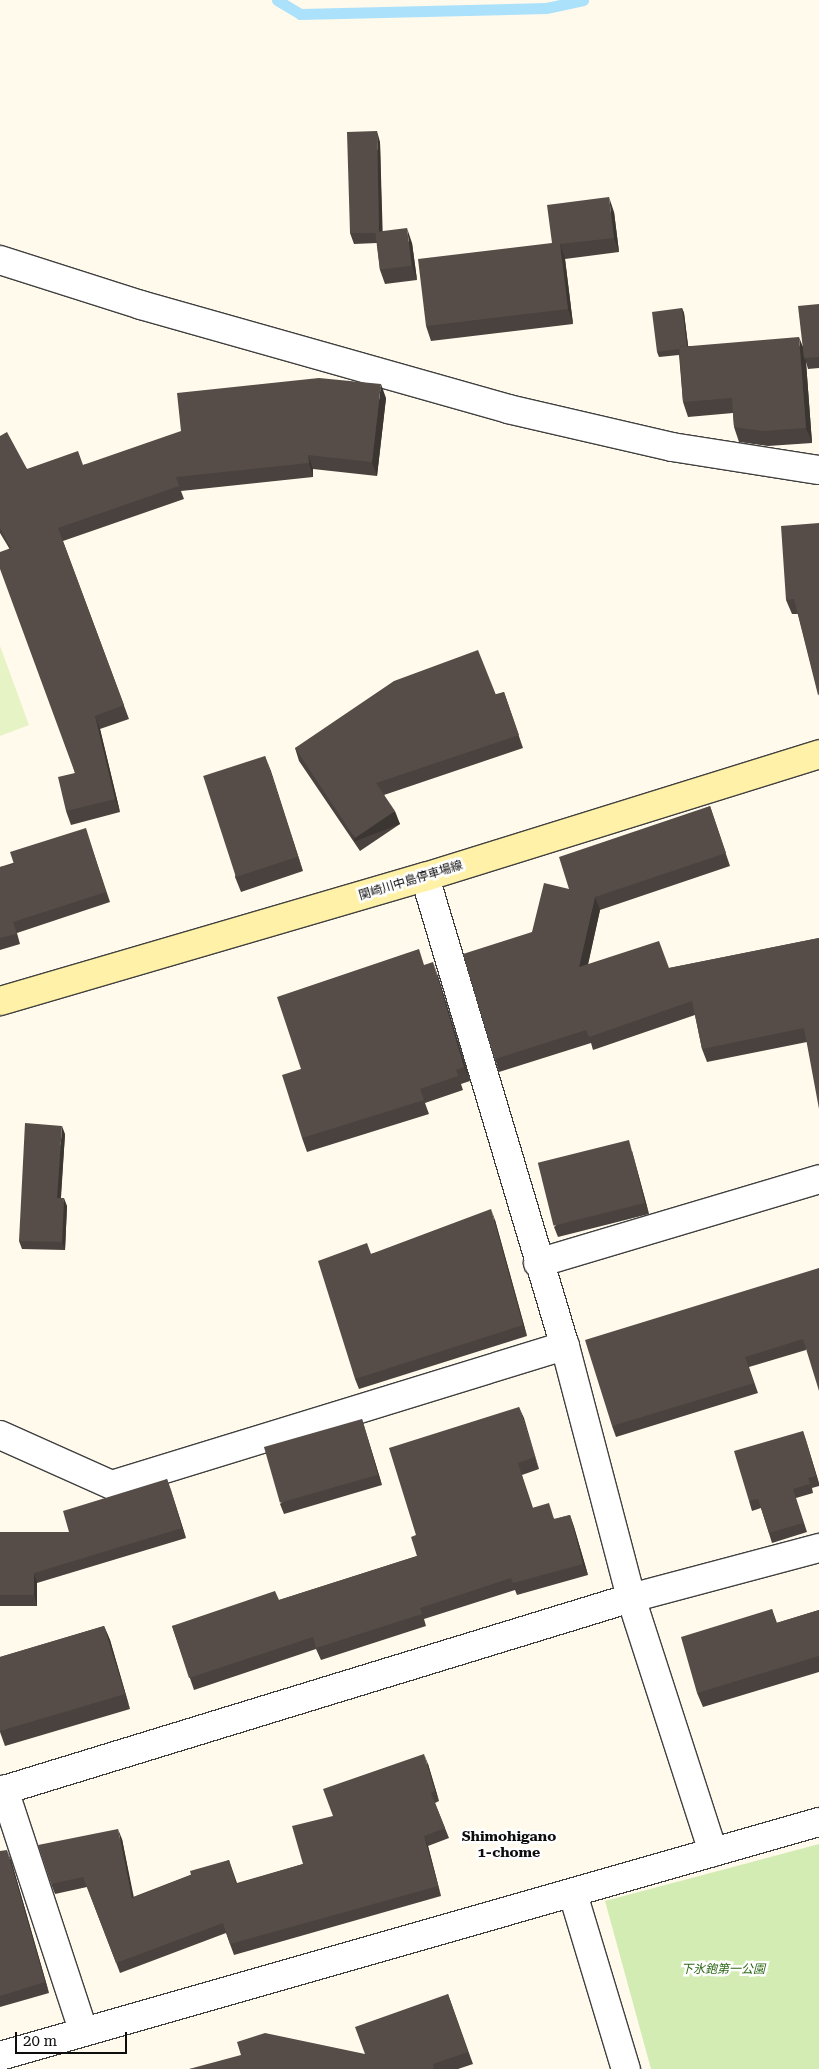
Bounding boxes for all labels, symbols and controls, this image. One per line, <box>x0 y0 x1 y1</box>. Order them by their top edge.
street label: 関崎川中島停車場線 <box>357 858 465 904</box>
district label: Shimohigano 1-chome <box>462 1828 556 1860</box>
park label: 下氷鉋第一公園 <box>681 1963 765 1977</box>
scale bar <box>18 2022 130 2054</box>
text: 20 m <box>23 2032 57 2050</box>

